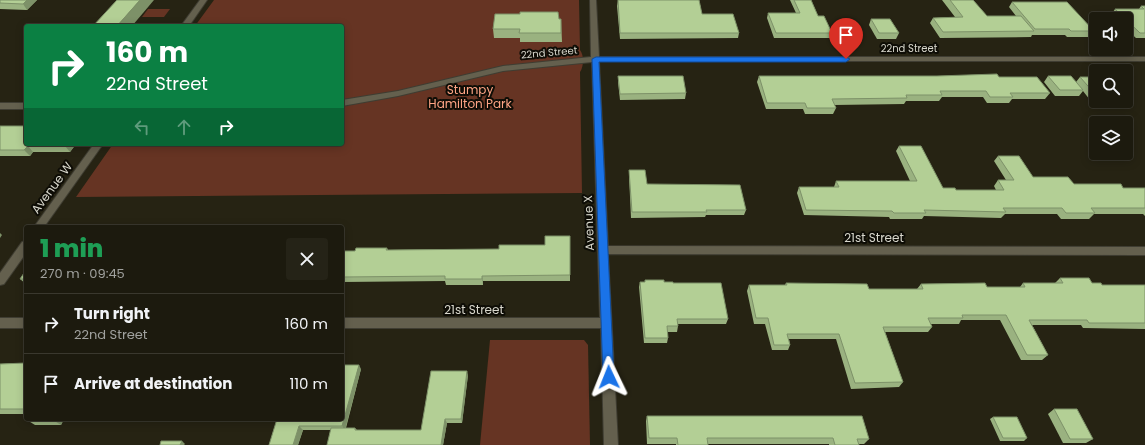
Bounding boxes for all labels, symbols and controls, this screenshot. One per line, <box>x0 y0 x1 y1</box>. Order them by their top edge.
map controls <box>1089 12 1133 160</box>
button: sound <box>1089 12 1133 56</box>
pin <box>829 18 863 59</box>
icon: arrive <box>835 24 857 46</box>
text: 160 m <box>106 33 188 72</box>
icon: right <box>40 40 92 92</box>
street label: 22nd Street <box>881 41 938 56</box>
street label: 22nd Street <box>520 43 578 62</box>
button: search <box>1089 64 1133 108</box>
text: 22nd Street <box>106 71 208 96</box>
park label: Stumpy Hamilton Park <box>428 81 512 112</box>
icon: left <box>131 116 153 138</box>
icon: ahead <box>173 116 195 138</box>
icon: right <box>215 116 237 138</box>
button: layers <box>1089 116 1133 160</box>
street label: Avenue W <box>27 158 76 217</box>
street label: Avenue X <box>579 195 598 251</box>
street label: 21st Street <box>844 229 904 246</box>
text: 1 min <box>40 232 103 265</box>
button: close <box>286 238 328 280</box>
text: 270 m · 09:45 <box>40 264 125 283</box>
street label: 21st Street <box>444 301 504 318</box>
text: Turn right <box>74 303 150 324</box>
icon: right <box>40 313 62 335</box>
text: 160 m <box>285 313 328 334</box>
text: 22nd Street <box>74 325 148 344</box>
position arrow <box>588 356 630 398</box>
icon: arrive <box>40 373 62 395</box>
text: Arrive at destination <box>74 373 232 394</box>
text: 110 m <box>290 373 328 394</box>

